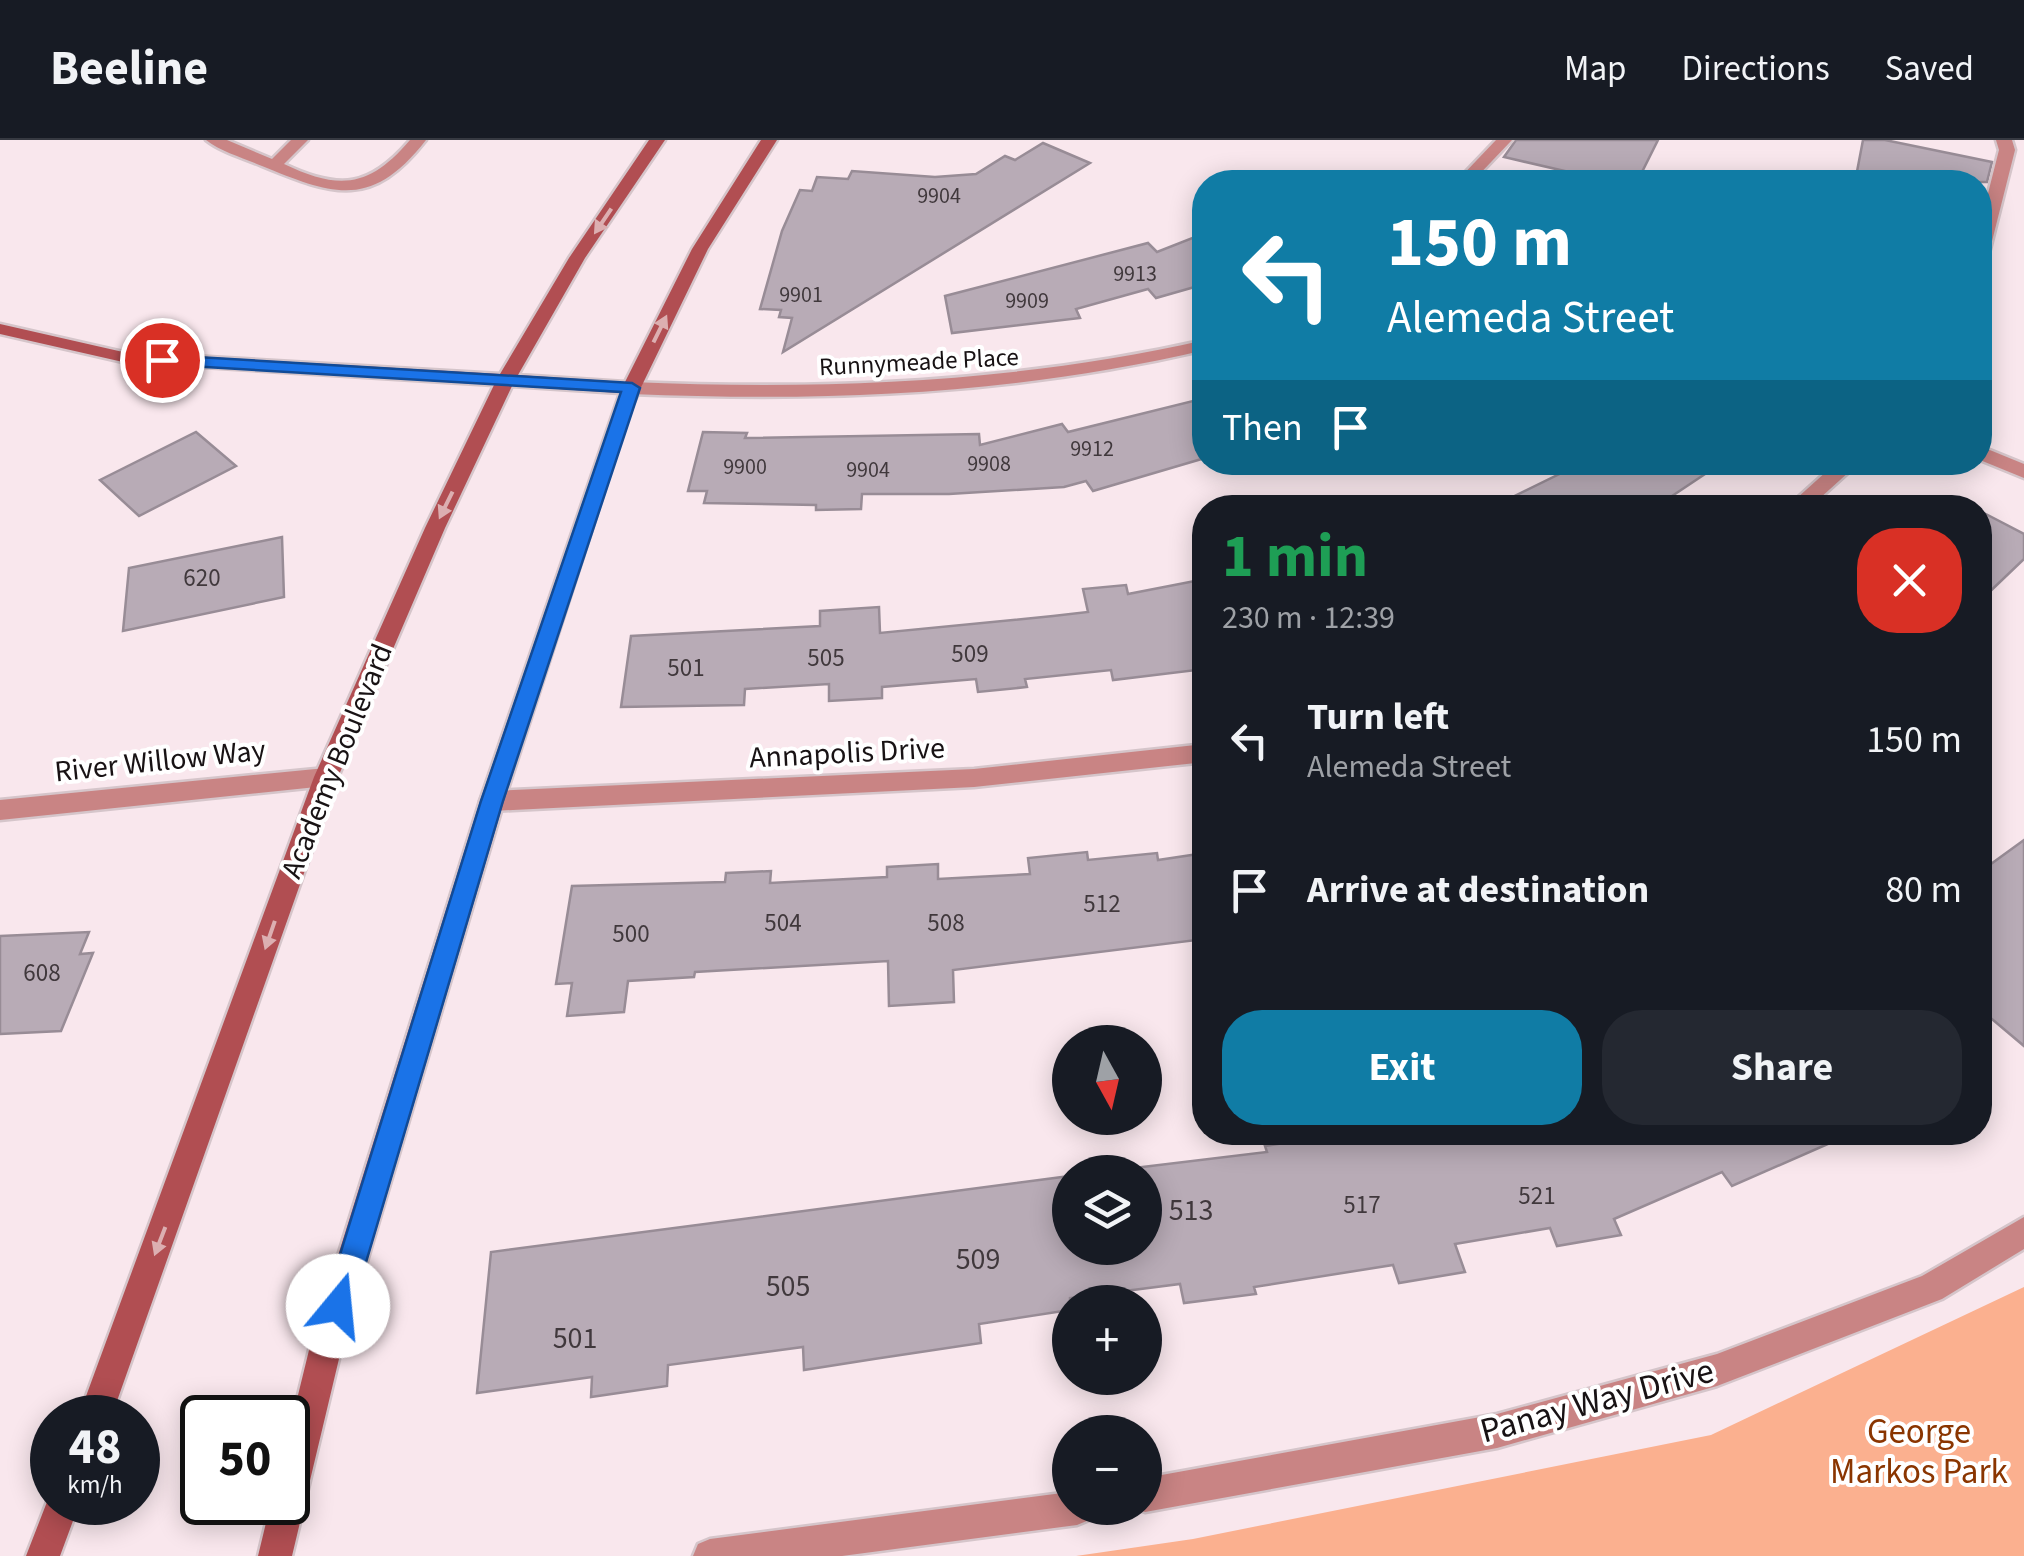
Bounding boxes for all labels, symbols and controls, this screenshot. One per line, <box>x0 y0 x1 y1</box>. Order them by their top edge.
text: Beeline <box>50 35 208 103</box>
text: Map <box>1564 44 1627 94</box>
text: Directions <box>1682 44 1830 94</box>
text: Saved <box>1885 44 1974 94</box>
house number: 9904 <box>917 180 961 212</box>
text: 150 m <box>1387 193 1572 293</box>
one-way arrow <box>594 207 613 234</box>
icon: left <box>1222 210 1352 340</box>
house number: 9913 <box>1113 258 1157 290</box>
house number: 9901 <box>779 279 823 311</box>
house number: 9909 <box>1005 285 1049 317</box>
text: Alemeda Street <box>1387 286 1674 350</box>
one-way arrow <box>652 315 669 344</box>
pin <box>120 318 205 403</box>
icon: arrive <box>135 333 190 388</box>
street label: Runnymeade Place <box>818 339 1020 385</box>
icon: arrive <box>1323 400 1378 455</box>
text: Then <box>1222 401 1303 455</box>
house number: 9912 <box>1070 433 1114 465</box>
house number: 9908 <box>967 448 1011 480</box>
house number: 9900 <box>723 451 767 483</box>
house number: 9904 <box>846 454 890 486</box>
one-way arrow <box>437 491 454 520</box>
text: 1 min <box>1222 515 1368 600</box>
button: close <box>1857 528 1962 633</box>
house number: 620 <box>183 560 221 596</box>
text: 230 m · 12:39 <box>1222 595 1395 641</box>
house number: 509 <box>951 636 989 672</box>
street label: Academy Boulevard <box>270 637 404 885</box>
house number: 505 <box>807 640 845 676</box>
house number: 501 <box>667 650 705 686</box>
text: Turn left <box>1307 690 1449 744</box>
icon: left <box>1222 713 1277 768</box>
text: 150 m <box>1866 713 1962 767</box>
street label: Annapolis Drive <box>748 726 946 780</box>
street label: River Willow Way <box>52 729 268 793</box>
text: Alemeda Street <box>1307 744 1511 790</box>
icon: arrive <box>1222 863 1277 918</box>
text: Arrive at destination <box>1307 863 1649 917</box>
text: 80 m <box>1885 863 1962 917</box>
house number: 512 <box>1083 886 1121 922</box>
house number: 504 <box>764 905 802 941</box>
house number: 508 <box>927 905 965 941</box>
house number: 500 <box>612 916 650 952</box>
one-way arrow <box>262 920 277 950</box>
house number: 608 <box>23 955 61 991</box>
button: Exit <box>1222 1010 1582 1125</box>
button: Share <box>1602 1010 1962 1125</box>
north arrow <box>1052 1025 1162 1135</box>
map controls <box>1052 1025 1162 1525</box>
button: layers <box>1052 1155 1162 1265</box>
house number: 521 <box>1518 1178 1556 1214</box>
house number: 517 <box>1343 1187 1381 1223</box>
house number: 513 <box>1169 1189 1213 1232</box>
one-way arrow <box>152 1226 168 1256</box>
house number: 509 <box>956 1238 1000 1281</box>
position arrow <box>286 1254 390 1358</box>
house number: 505 <box>766 1265 810 1308</box>
button: + <box>1052 1285 1162 1395</box>
house number: 501 <box>553 1317 597 1360</box>
street label: Panay Way Drive <box>1475 1346 1719 1456</box>
speed limit sign: 50 <box>180 1395 310 1525</box>
park label: George Markos Park <box>1830 1407 2009 1497</box>
text: 48 <box>69 1412 121 1483</box>
button: − <box>1052 1415 1162 1525</box>
text: km/h <box>67 1467 123 1503</box>

